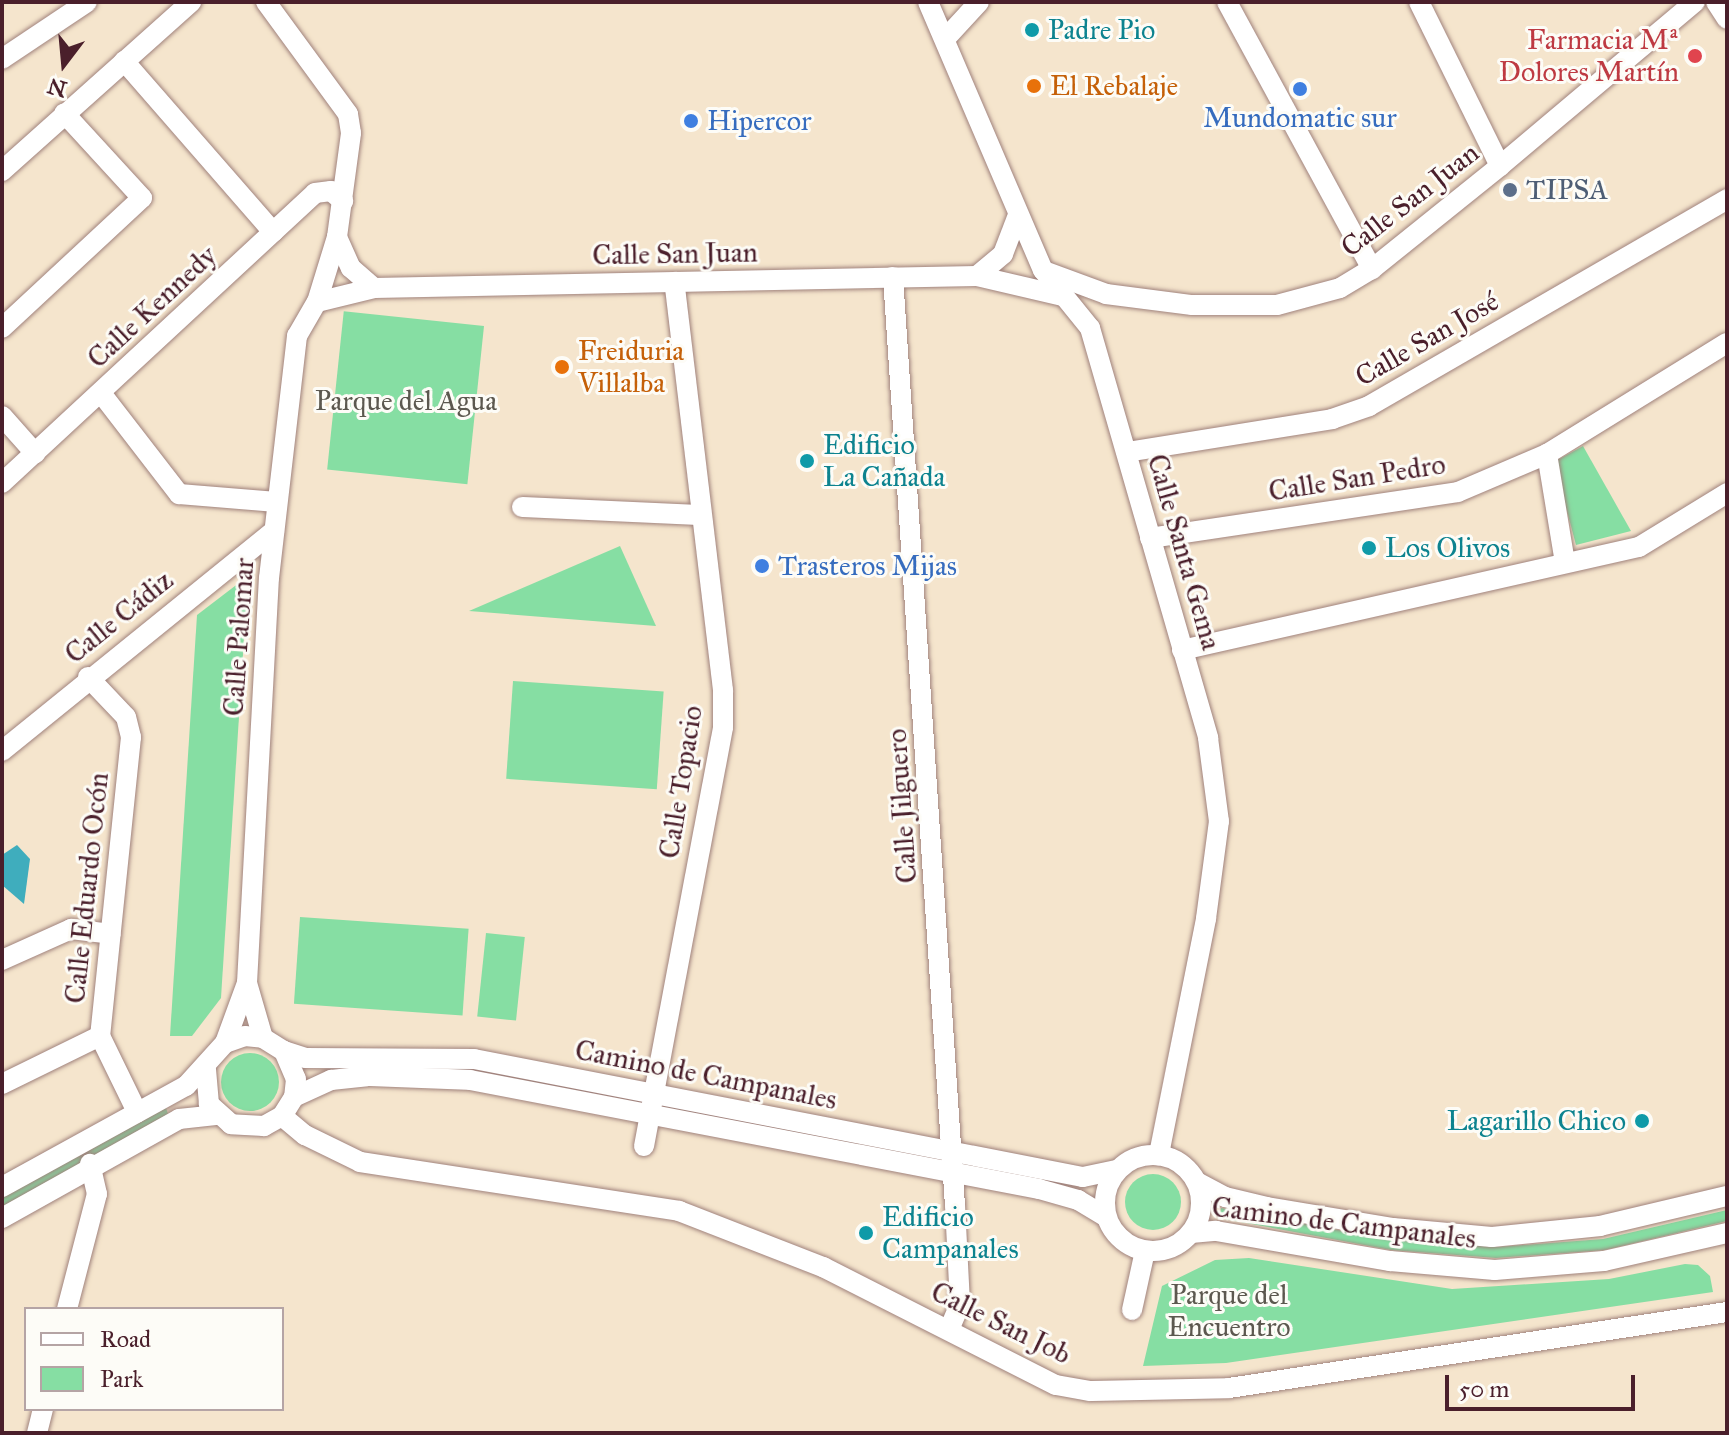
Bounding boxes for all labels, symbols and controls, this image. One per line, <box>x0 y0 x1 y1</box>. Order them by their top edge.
place label: Padre Pio <box>1048 13 1155 47</box>
marker: Padre Pio <box>1023 21 1041 39</box>
place label: Farmacia Mª Dolores Martín <box>1499 23 1679 89</box>
north arrow <box>24 24 104 104</box>
marker: Farmacia Mª Dolores Martín <box>1686 47 1704 65</box>
place label: El Rebalaje <box>1050 69 1178 103</box>
text: N <box>45 72 70 103</box>
marker: El Rebalaje <box>1025 77 1043 95</box>
marker: Mundomatic sur <box>1291 80 1309 98</box>
place label: Mundomatic sur <box>1203 101 1397 135</box>
place label: Hipercor <box>707 104 812 138</box>
marker: Hipercor <box>682 112 700 130</box>
street label: Calle San Juan <box>1335 136 1485 264</box>
place label: TIPSA <box>1526 173 1608 207</box>
marker: TIPSA <box>1501 181 1519 199</box>
street label: Calle San Juan <box>592 236 758 272</box>
street label: Calle Kennedy <box>81 239 223 375</box>
street label: Calle San José <box>1349 285 1505 393</box>
place label: Freiduria Villalba <box>578 334 684 400</box>
marker: Freiduria Villalba <box>553 358 571 376</box>
park label: Parque del Agua <box>315 384 497 418</box>
place label: Edificio La Cañada <box>823 428 945 494</box>
street label: Calle San Pedro <box>1266 447 1448 509</box>
street label: Calle Santa Gema <box>1140 450 1228 654</box>
marker: Edificio La Cañada <box>798 452 816 470</box>
place label: Los Olivos <box>1385 531 1510 565</box>
marker: Los Olivos <box>1360 539 1378 557</box>
place label: Trasteros Mijas <box>778 549 957 583</box>
street label: Calle Palomar <box>217 557 261 717</box>
marker: Trasteros Mijas <box>753 557 771 575</box>
street label: Calle Cádiz <box>58 563 180 671</box>
street label: Calle Topacio <box>652 703 710 861</box>
street label: Calle Jilguero <box>880 728 924 884</box>
street label: Calle Eduardo Ocón <box>58 771 116 1005</box>
street label: Camino de Campanales <box>572 1033 840 1117</box>
place label: Lagarillo Chico <box>1447 1104 1626 1138</box>
marker: Lagarillo Chico <box>1633 1112 1651 1130</box>
street label: Camino de Campanales <box>1210 1190 1478 1256</box>
place label: Edificio Campanales <box>882 1200 1019 1266</box>
marker: Edificio Campanales <box>857 1224 875 1242</box>
street label: Calle San Job <box>926 1275 1076 1371</box>
park label: Parque del Encuentro <box>1167 1278 1291 1344</box>
legend <box>24 1307 284 1411</box>
text: Road <box>100 1324 151 1354</box>
scale bar <box>1449 1359 1639 1409</box>
text: Park <box>100 1364 143 1394</box>
text: 50 m <box>1459 1374 1509 1404</box>

